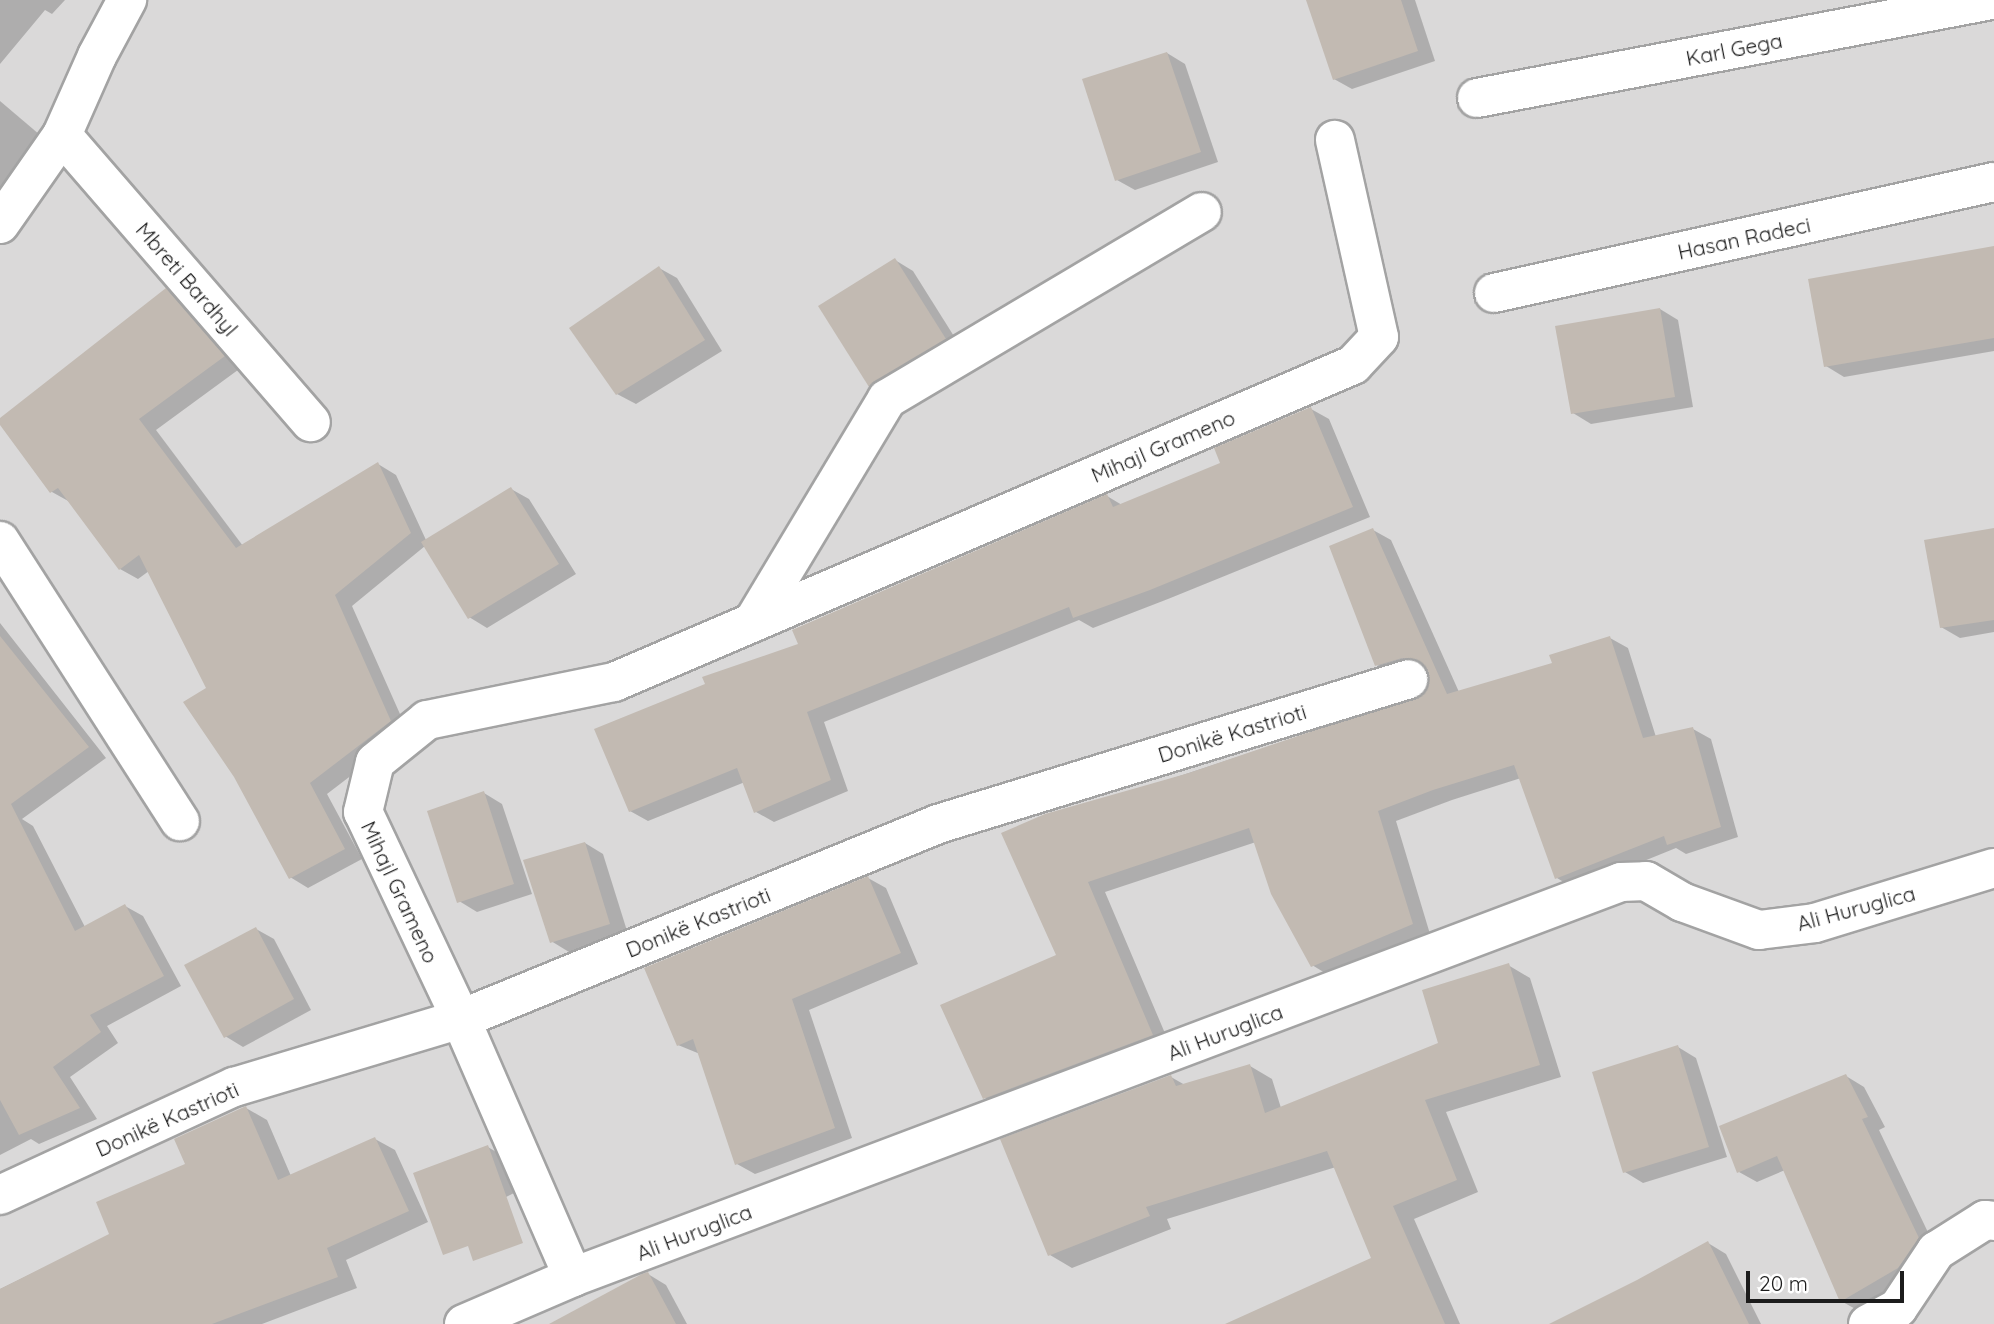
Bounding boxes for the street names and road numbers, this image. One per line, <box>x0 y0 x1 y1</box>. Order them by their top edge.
street label: Karl Gega <box>1684 27 1784 71</box>
street label: Hasan Radeci <box>1675 212 1813 264</box>
street label: Mbreti Bardhyl <box>131 217 243 341</box>
street label: Mihajl Grameno <box>1087 404 1239 488</box>
street label: Donikë Kastrioti <box>1155 698 1309 768</box>
street label: Mihajl Grameno <box>356 817 444 967</box>
street label: Ali Huruglica <box>1794 880 1918 936</box>
street label: Donikë Kastrioti <box>622 882 774 962</box>
street label: Ali Huruglica <box>1164 998 1286 1066</box>
street label: Donikë Kastrioti <box>92 1076 242 1162</box>
street label: Ali Huruglica <box>633 1198 755 1266</box>

